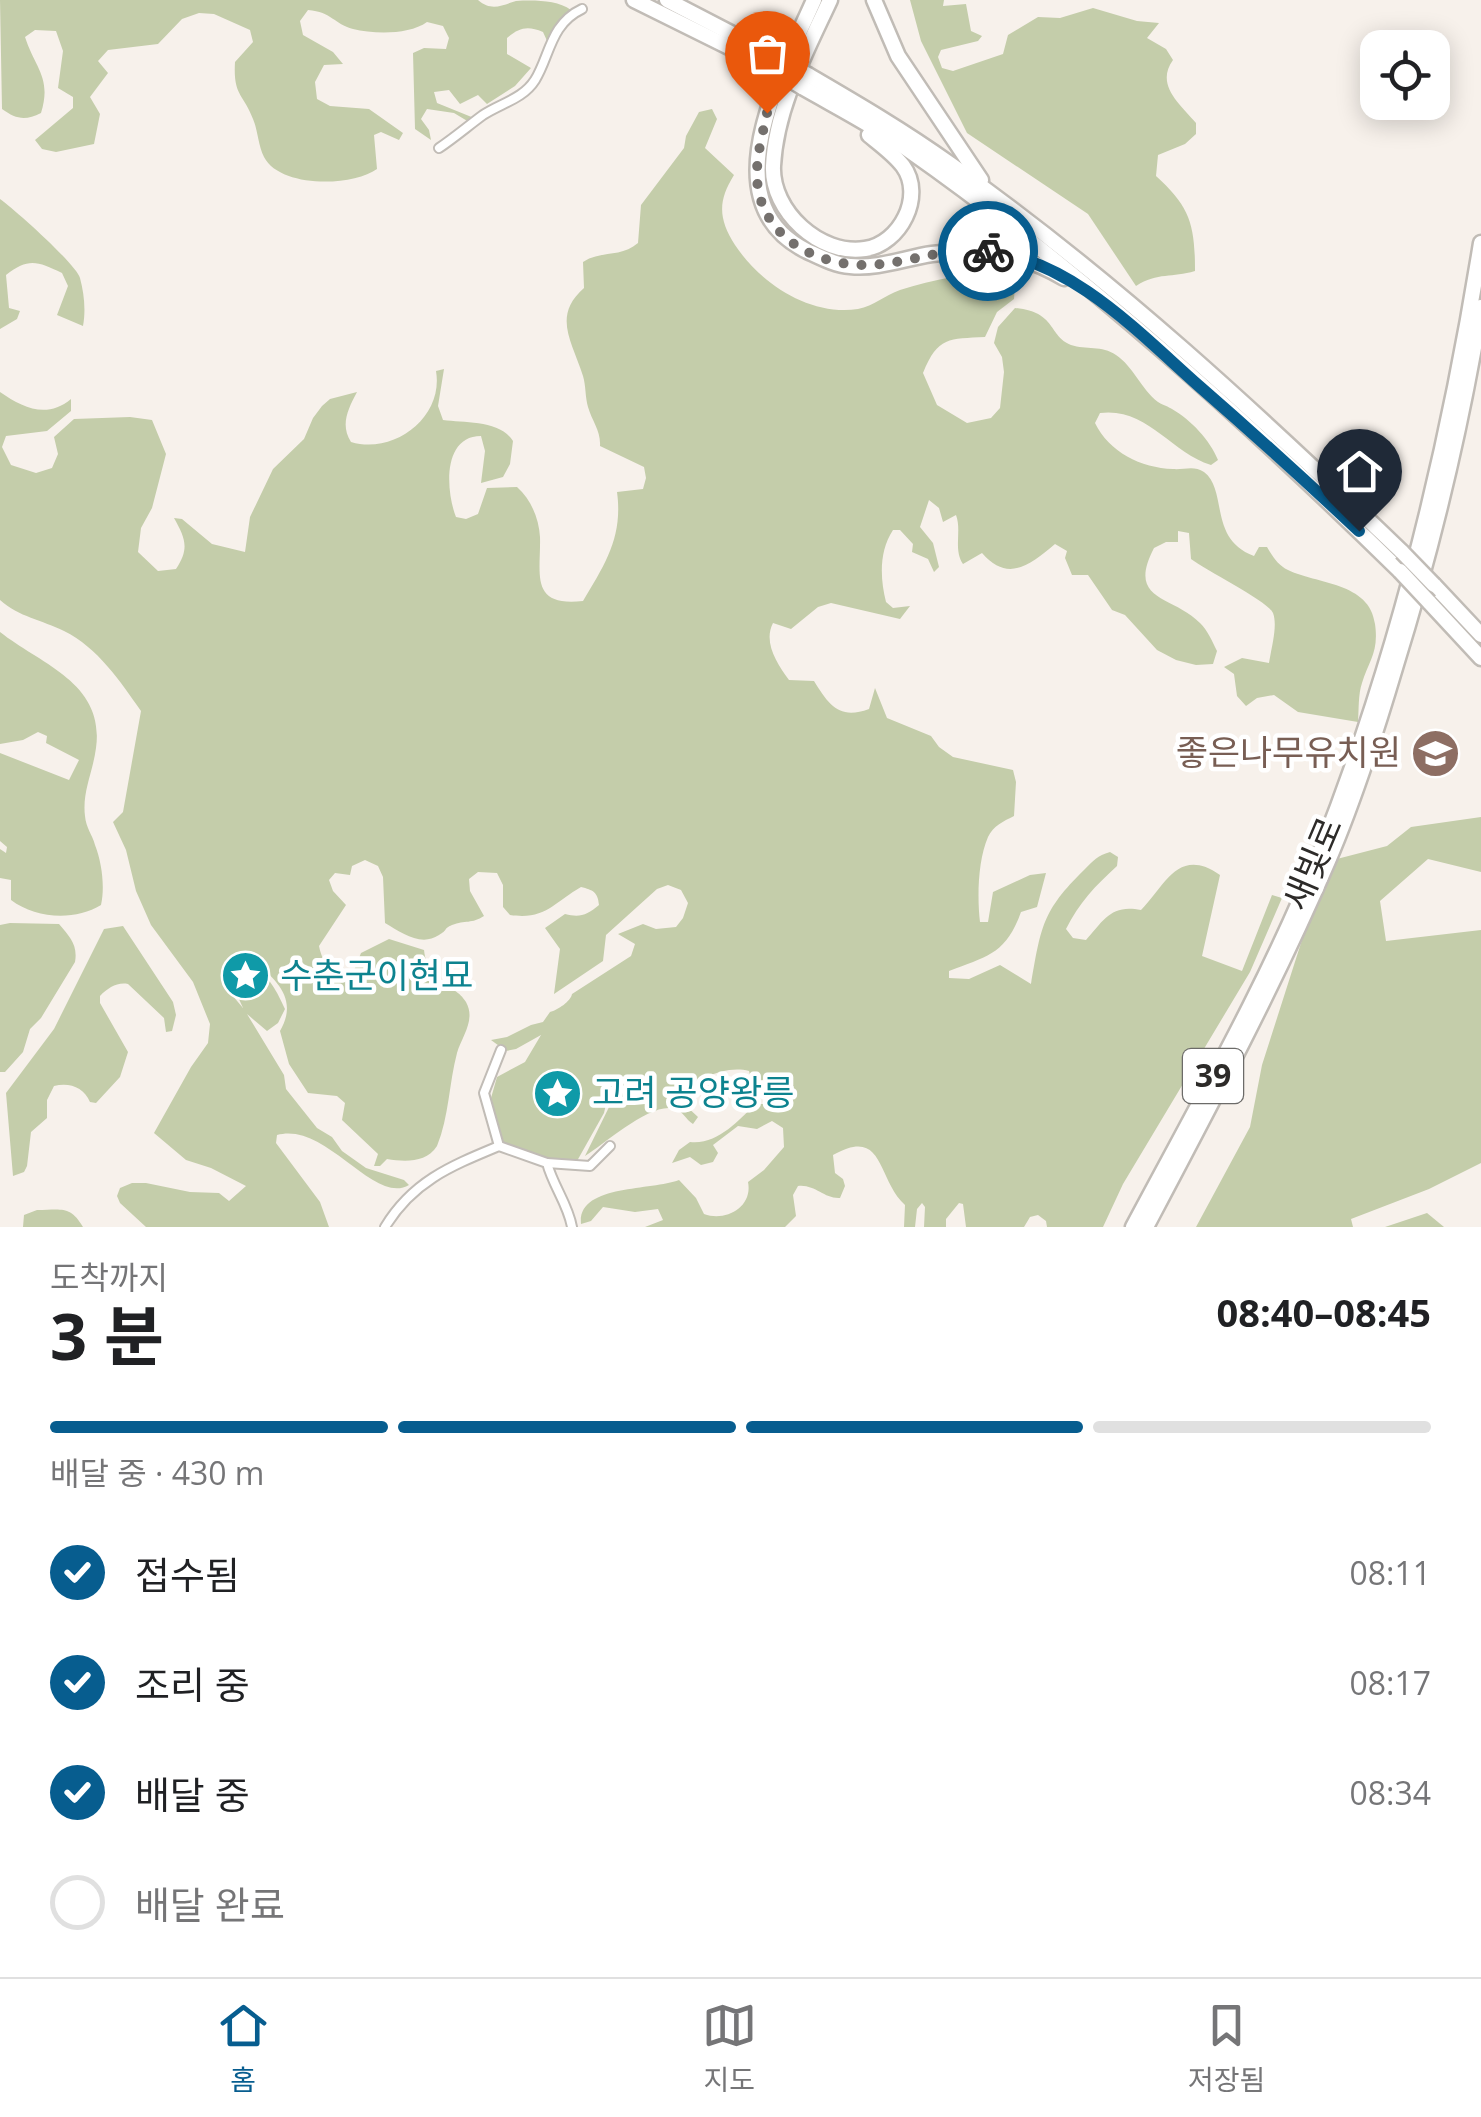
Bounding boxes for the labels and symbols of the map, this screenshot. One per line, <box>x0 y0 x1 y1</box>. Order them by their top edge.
pin <box>725 11 810 114</box>
courier <box>938 201 1038 301</box>
pin <box>1317 429 1402 532</box>
school or university icon: 좋은나무유치원 <box>1410 727 1462 779</box>
place label: 좋은나무유치원 <box>1176 728 1401 775</box>
street label: 새빛로 <box>1271 810 1352 917</box>
place icon: 수춘군이현묘 <box>219 950 271 1002</box>
place label: 수춘군이현묘 <box>280 951 473 998</box>
road number: 39 <box>1183 1049 1243 1103</box>
place icon: 고려 공양왕릉 <box>531 1067 583 1119</box>
place label: 고려 공양왕릉 <box>592 1068 794 1115</box>

